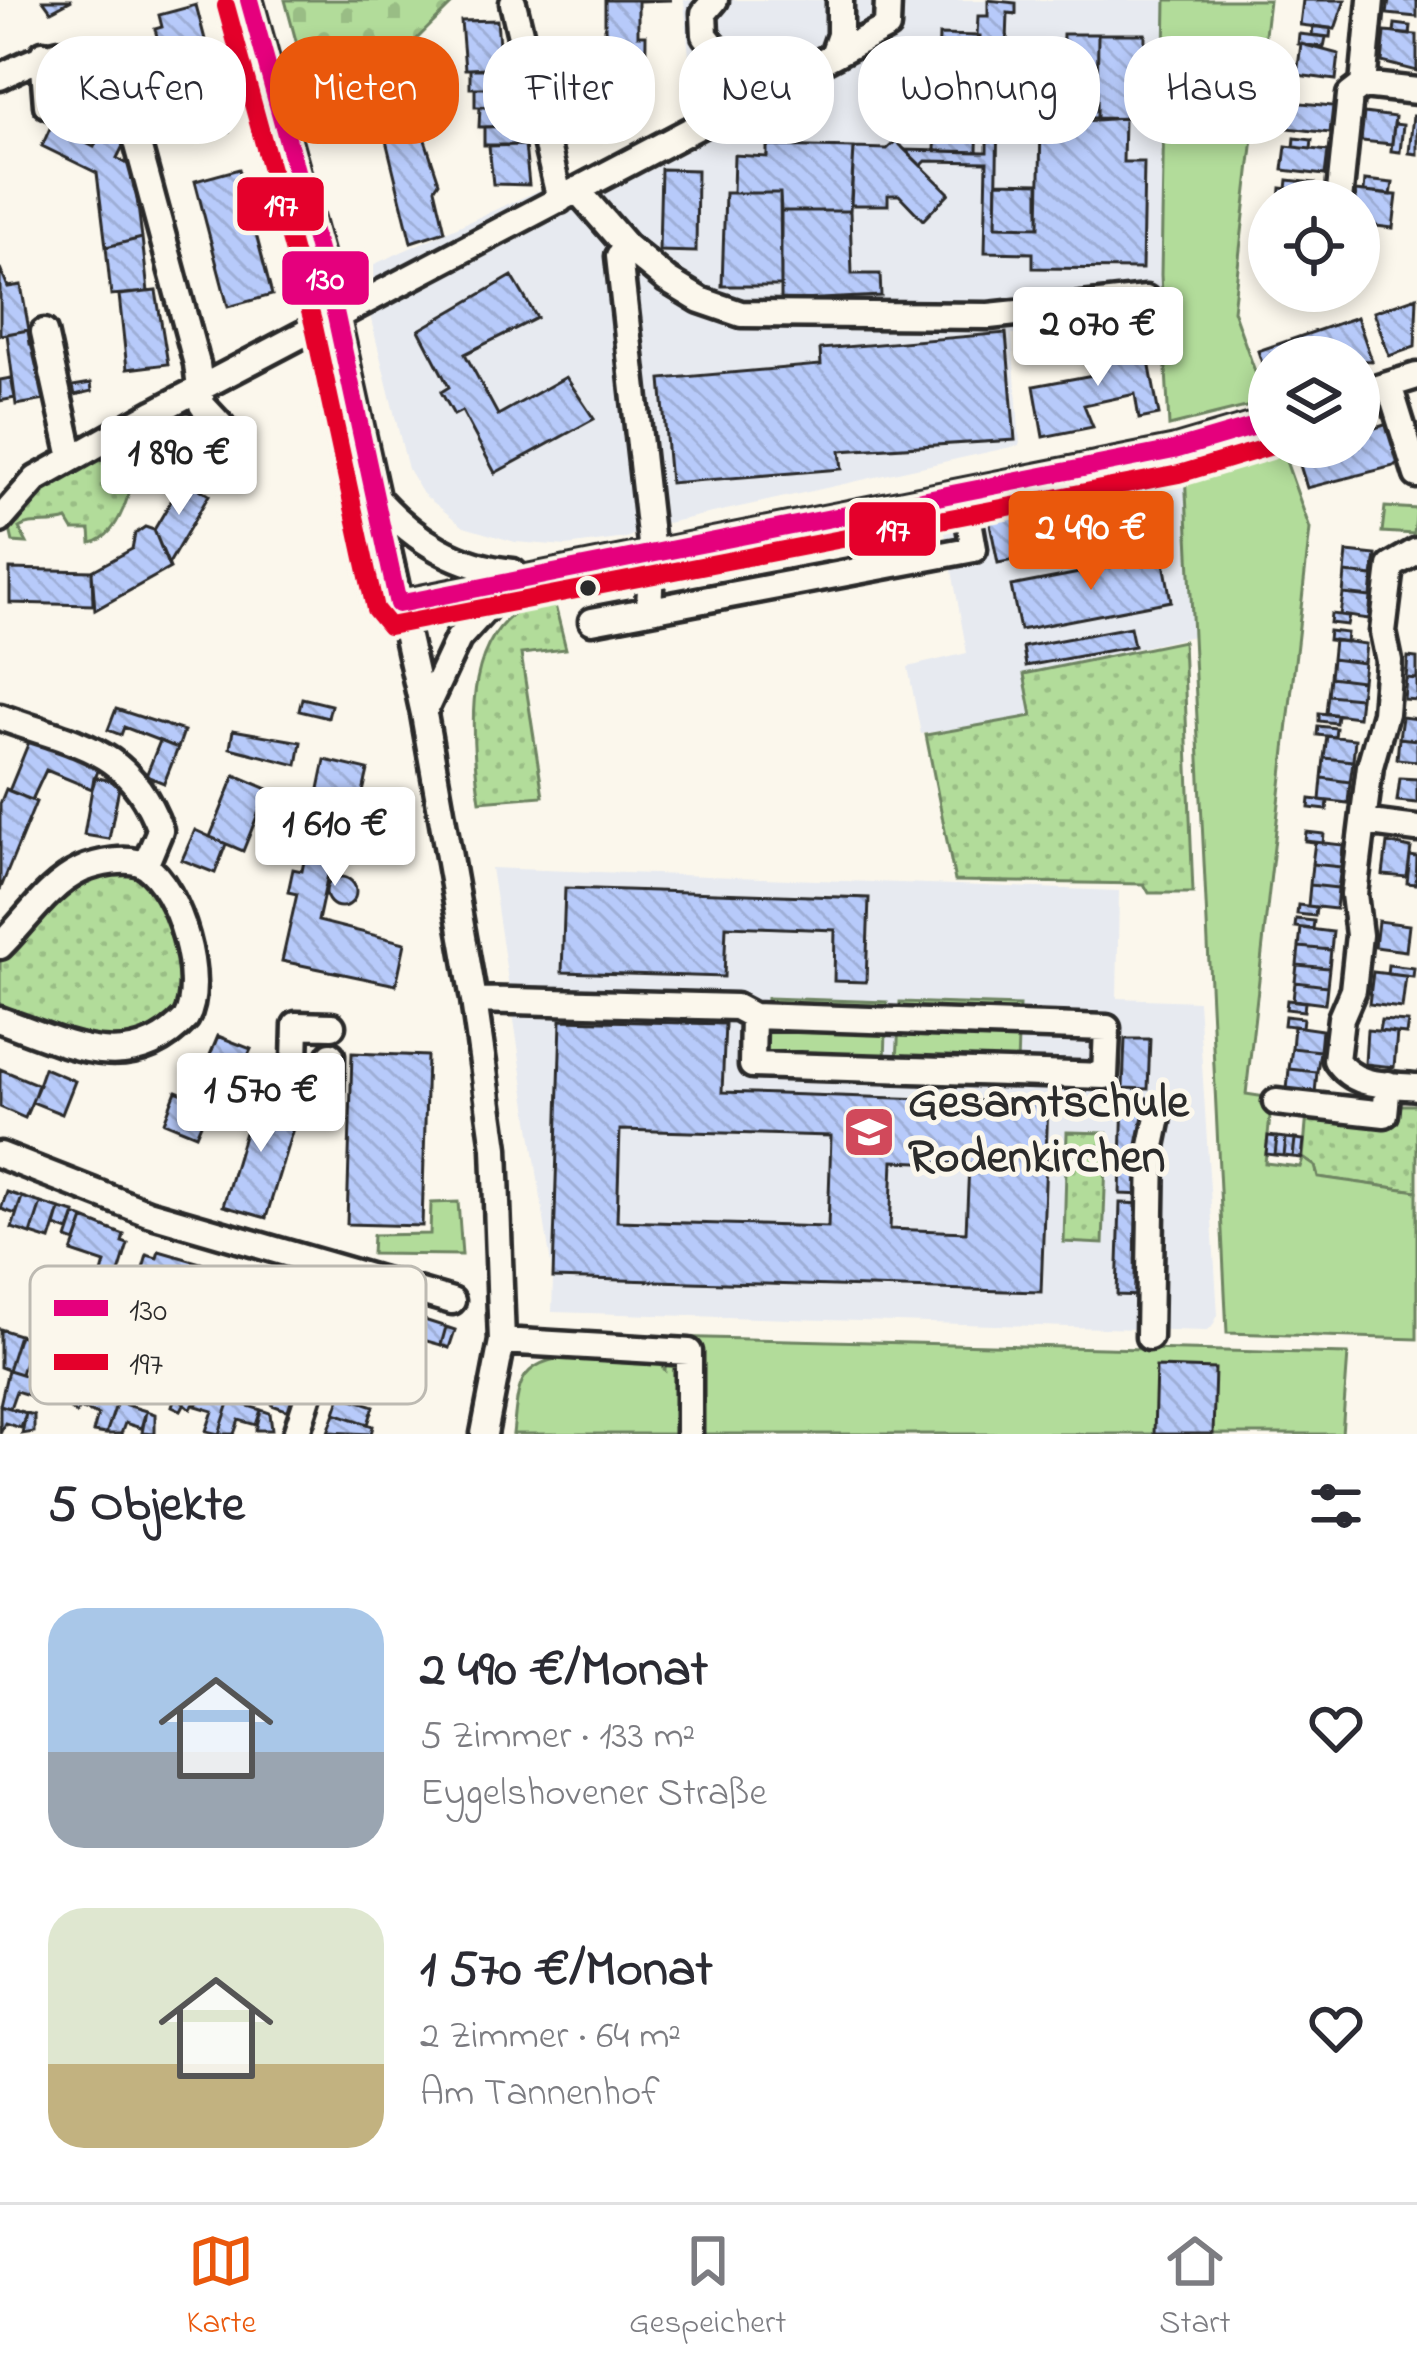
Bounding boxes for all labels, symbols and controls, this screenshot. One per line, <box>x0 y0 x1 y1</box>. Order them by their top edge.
chip: Kaufen <box>36 36 246 144</box>
chip: Mieten <box>270 36 459 144</box>
chip: Filter <box>483 36 655 144</box>
chip: Neu <box>679 36 834 144</box>
chip: Wohnung <box>858 36 1100 144</box>
chip: Haus <box>1124 36 1300 144</box>
line badge: 197 <box>235 175 326 233</box>
map controls <box>1248 180 1380 468</box>
button: locate <box>1248 180 1380 312</box>
text: 197 <box>264 184 298 232</box>
line badge: 130 <box>280 249 371 307</box>
text: 130 <box>306 257 344 305</box>
pin: 2 070 € <box>987 287 1209 389</box>
text: 2 070 € <box>1040 297 1156 354</box>
button: layers <box>1248 336 1380 468</box>
pin: 1 890 € <box>68 416 290 518</box>
text: 1 890 € <box>128 426 230 483</box>
pin: 2 490 € <box>980 491 1202 593</box>
line badge: 197 <box>847 500 938 558</box>
text: 2 490 € <box>1036 501 1146 558</box>
text: 197 <box>876 509 910 557</box>
unlabelled marker <box>577 577 599 599</box>
pin: 1 610 € <box>224 787 446 889</box>
text: 1 610 € <box>282 797 388 854</box>
pin: 1 570 € <box>150 1053 372 1155</box>
text: 1 570 € <box>204 1063 318 1120</box>
place label: Gesamtschule Rodenkirchen <box>908 1069 1190 1194</box>
school or university icon: Gesamtschule Rodenkirchen <box>841 1104 897 1160</box>
legend <box>30 1266 426 1404</box>
text: 130 <box>129 1288 167 1336</box>
text: 197 <box>129 1342 163 1390</box>
text: 5 Objekte <box>48 1469 245 1544</box>
icon: filters <box>1303 1473 1369 1539</box>
text: 2 490 €/Monat <box>420 1634 708 1709</box>
icon: home <box>144 1656 288 1800</box>
icon: heart <box>1303 1695 1369 1761</box>
text: 5 Zimmer · 133 m² <box>420 1709 695 1766</box>
text: Eygelshovener Straße <box>420 1766 767 1823</box>
text: 1 570 €/Monat <box>420 1934 713 2009</box>
icon: home <box>144 1956 288 2100</box>
icon: heart <box>1303 1995 1369 2061</box>
text: 2 Zimmer · 64 m² <box>420 2009 681 2066</box>
text: Am Tannenhof <box>420 2066 660 2123</box>
tab: Karte <box>186 2228 256 2348</box>
tab: Gespeichert <box>629 2228 786 2348</box>
tab: Start <box>1159 2228 1231 2348</box>

